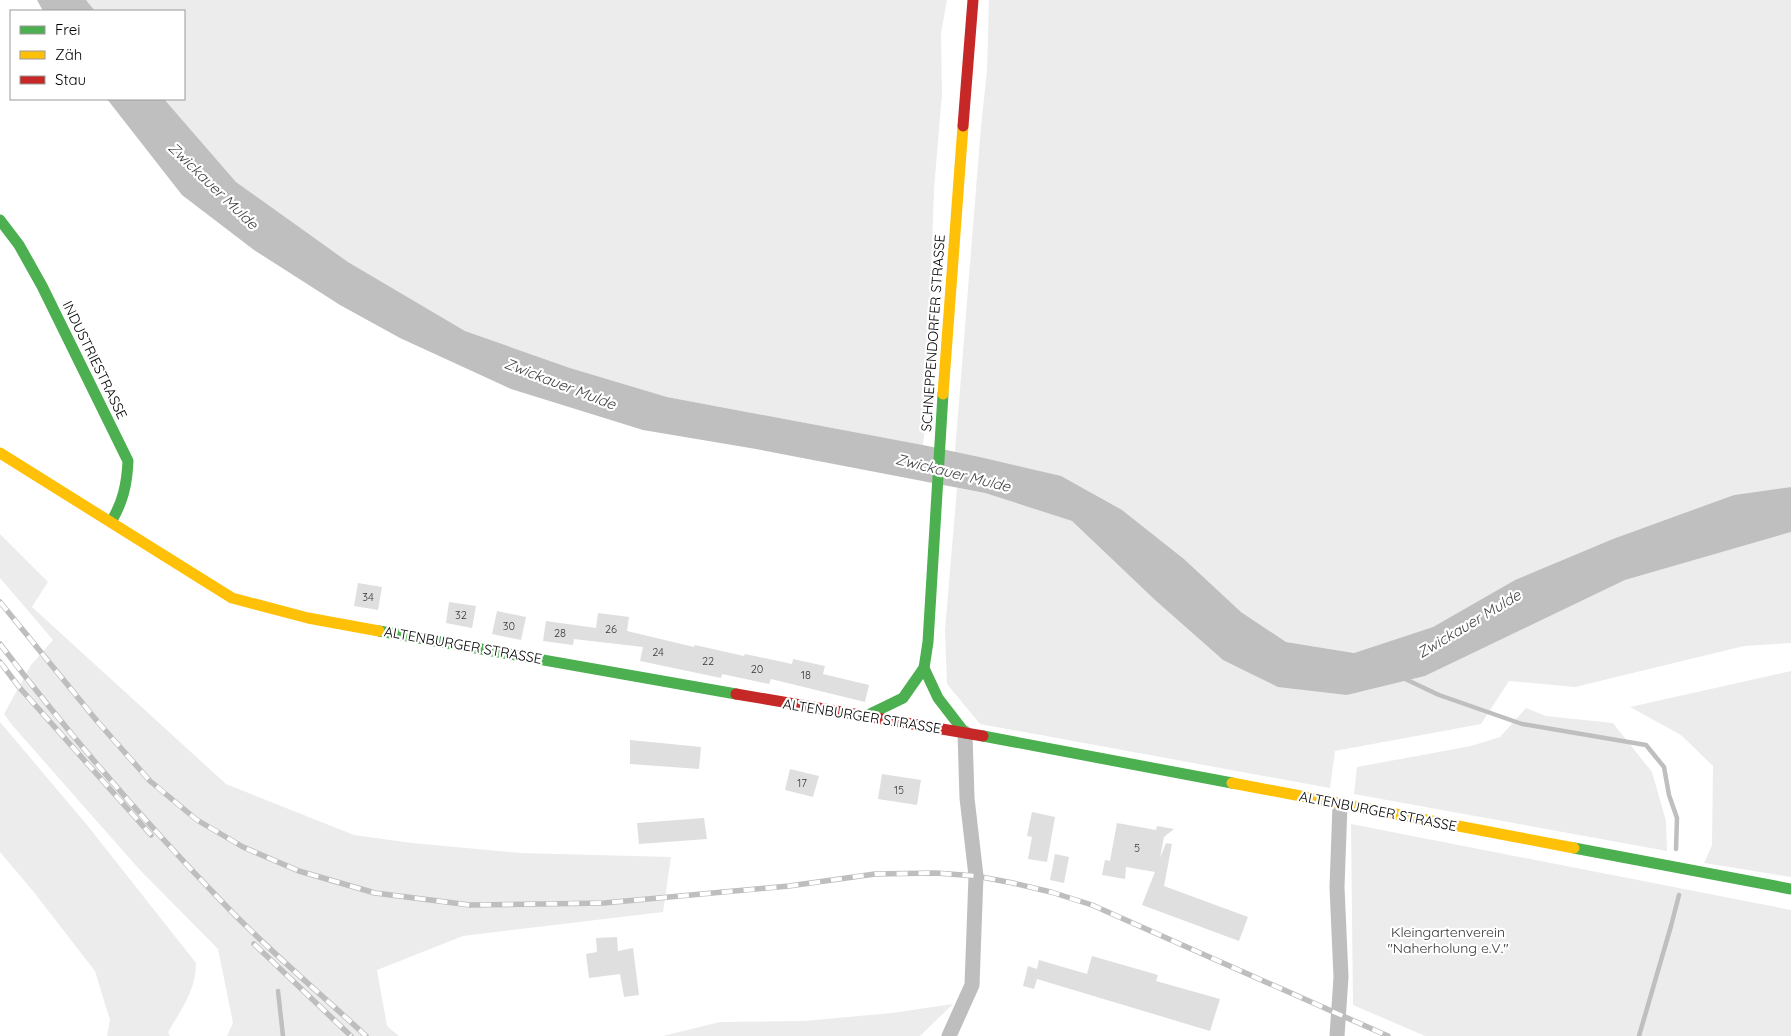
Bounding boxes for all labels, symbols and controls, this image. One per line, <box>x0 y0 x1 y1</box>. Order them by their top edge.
legend <box>10 10 185 100</box>
text: Frei <box>55 20 81 39</box>
text: Zäh <box>55 45 82 64</box>
text: Stau <box>55 70 86 89</box>
water label: Zwickauer Mulde <box>164 138 263 234</box>
street label: SCHNEPPENDORFER STRASSE <box>917 234 949 432</box>
street label: INDUSTRIESTRASSE <box>59 298 131 422</box>
water label: Zwickauer Mulde <box>502 354 619 414</box>
water label: Zwickauer Mulde <box>894 449 1013 496</box>
water label: Zwickauer Mulde <box>1413 585 1524 662</box>
house number: 34 <box>362 590 374 604</box>
house number: 32 <box>455 608 467 622</box>
house number: 30 <box>503 619 515 633</box>
street label: ALTENBURGER STRASSE <box>383 622 543 668</box>
house number: 26 <box>605 622 617 636</box>
house number: 28 <box>554 626 566 640</box>
house number: 24 <box>652 645 664 659</box>
house number: 22 <box>702 654 714 668</box>
house number: 20 <box>751 662 763 676</box>
house number: 18 <box>801 668 811 682</box>
street label: ALTENBURGER STRASSE <box>782 695 942 737</box>
house number: 17 <box>797 776 807 790</box>
house number: 15 <box>894 783 904 797</box>
street label: ALTENBURGER STRASSE <box>1298 787 1458 835</box>
house number: 5 <box>1134 841 1140 855</box>
park label: Kleingartenverein "Naherholung e.V." <box>1387 923 1509 957</box>

